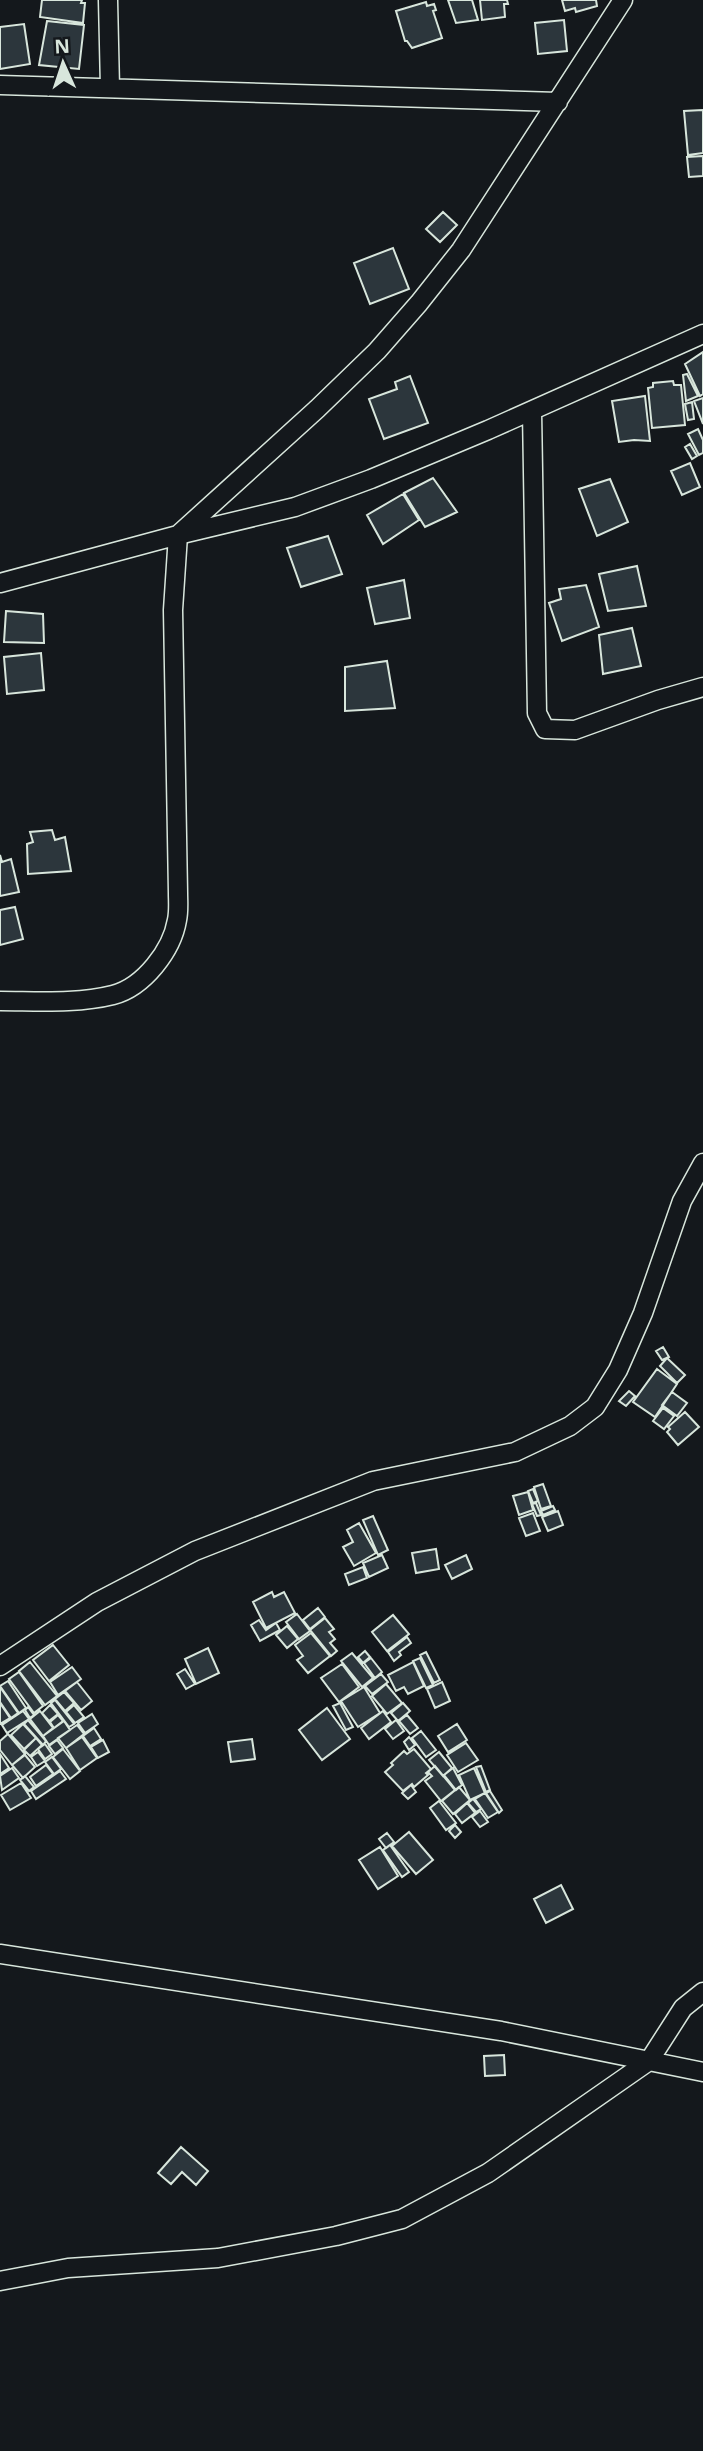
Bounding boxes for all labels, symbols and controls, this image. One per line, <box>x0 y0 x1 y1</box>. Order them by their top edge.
north arrow <box>28 28 98 98</box>
text: N <box>54 33 71 59</box>

